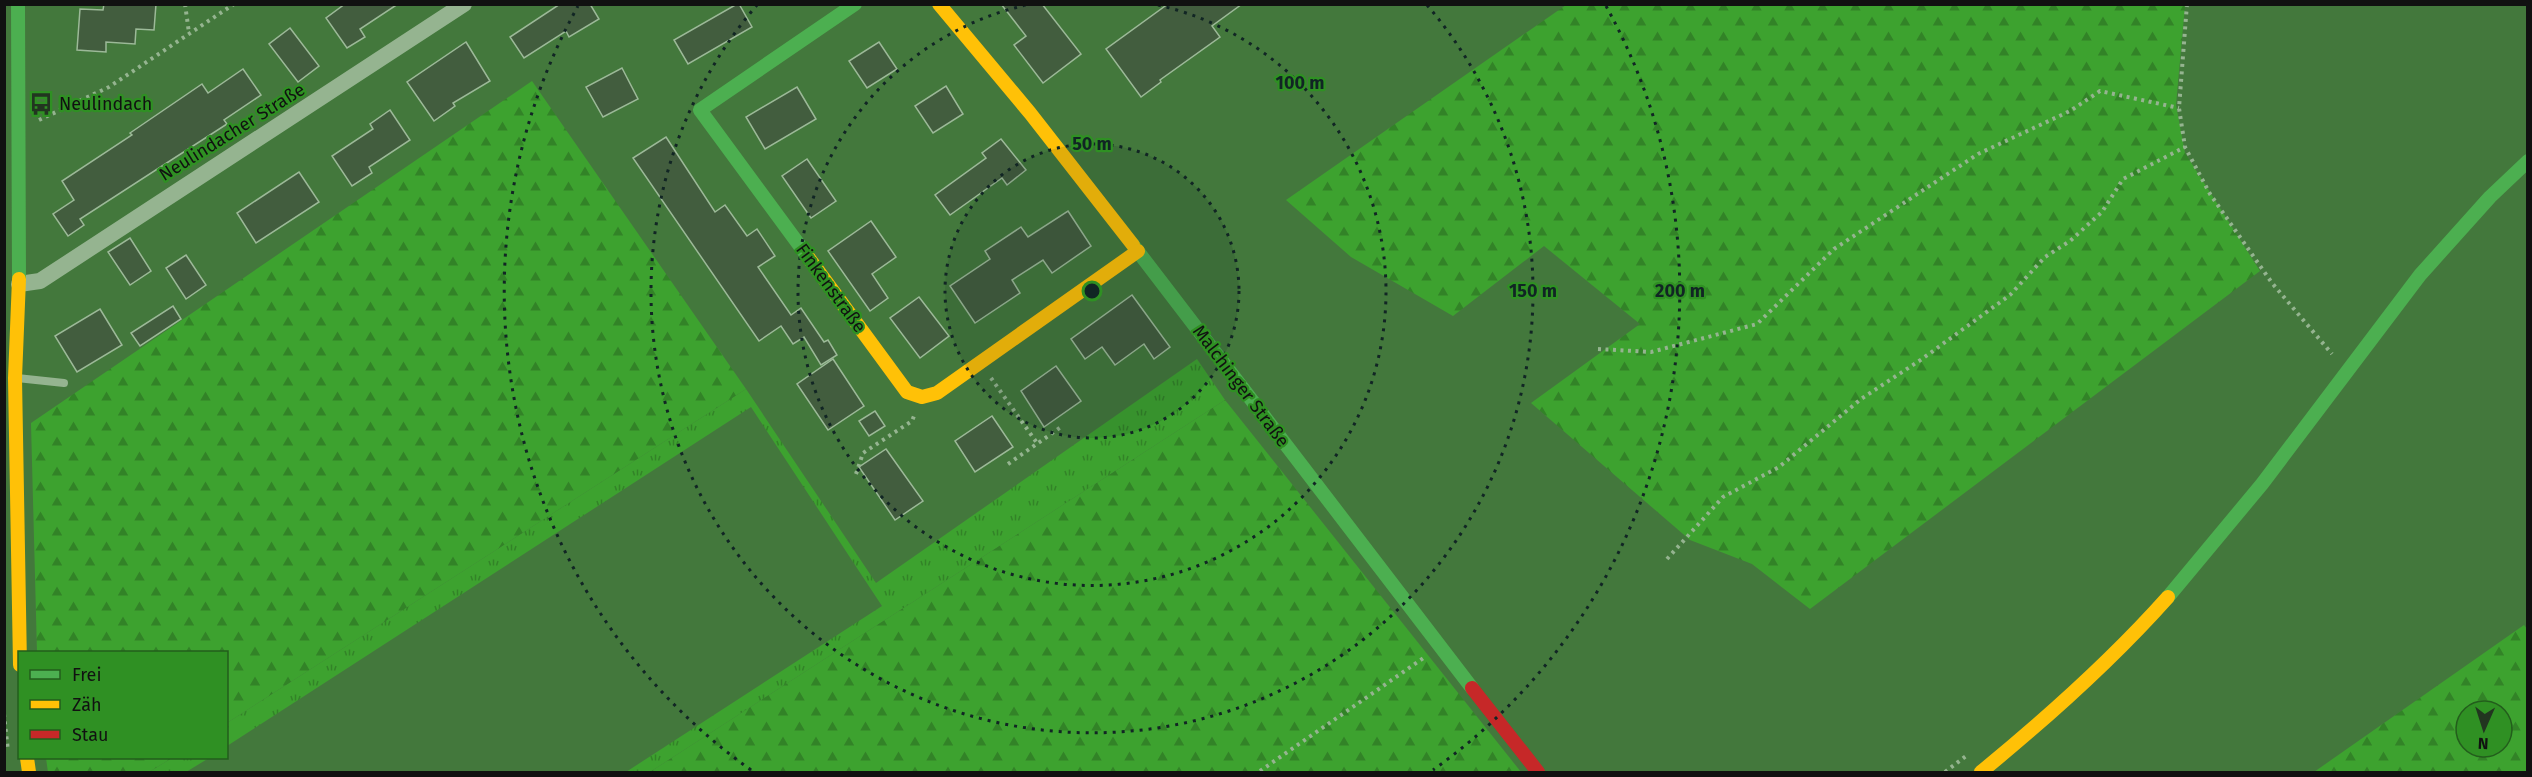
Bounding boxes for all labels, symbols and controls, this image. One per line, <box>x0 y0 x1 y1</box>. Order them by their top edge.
text: 100 m <box>1276 72 1324 94</box>
street label: Neulindacher Straße <box>155 78 309 186</box>
bus stop icon: Neulindach <box>28 91 54 117</box>
place label: Neulindach <box>59 93 152 115</box>
text: 50 m <box>1072 133 1112 155</box>
street label: Finkenstraße <box>791 239 871 337</box>
text: 150 m <box>1509 280 1557 302</box>
text: 200 m <box>1655 280 1705 302</box>
centre of rings <box>1082 281 1102 301</box>
street label: Malchinger Straße <box>1188 321 1294 451</box>
legend <box>18 651 228 759</box>
text: Frei <box>72 664 102 686</box>
text: Zäh <box>72 694 101 716</box>
north arrow <box>2454 699 2514 759</box>
text: Stau <box>72 724 108 746</box>
text: N <box>2477 734 2489 753</box>

